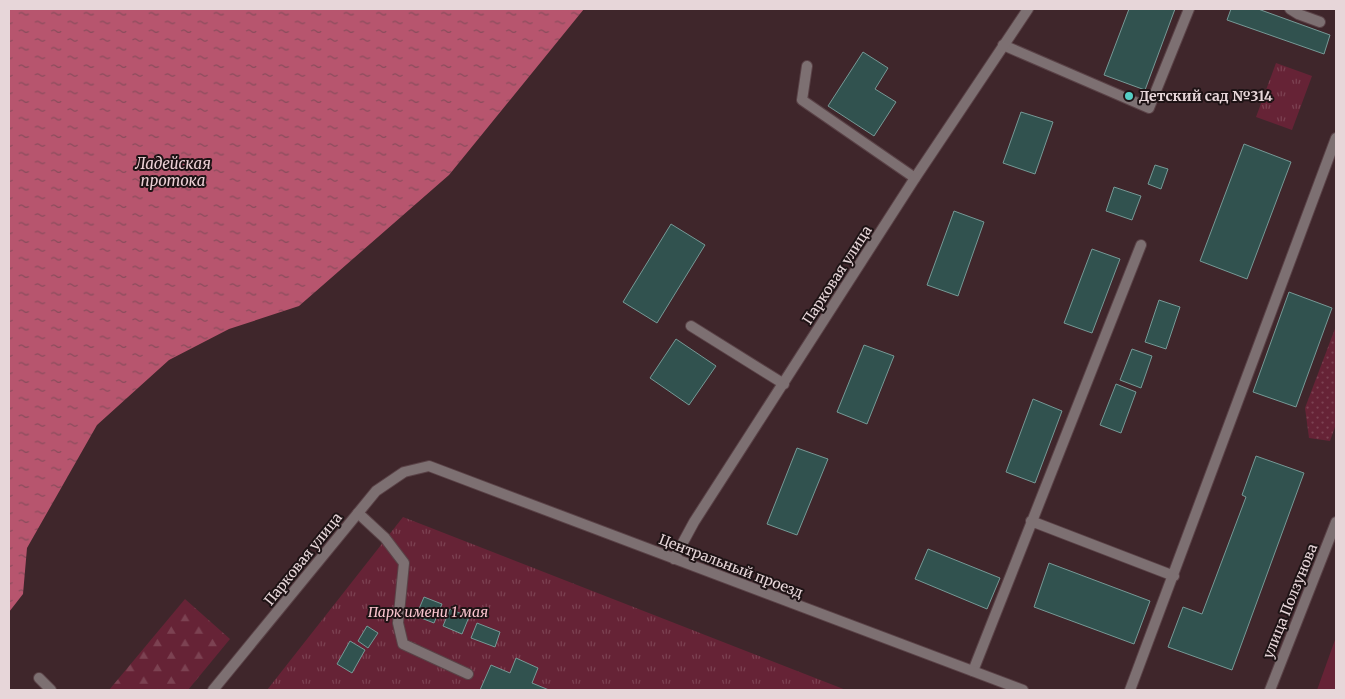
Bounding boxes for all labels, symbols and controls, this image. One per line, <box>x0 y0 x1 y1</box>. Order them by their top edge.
place label: Детский сад №314 <box>1139 87 1273 105</box>
marker: Детский сад №314 <box>1123 90 1135 102</box>
water label: Ладейская протока <box>134 154 211 190</box>
street label: Парковая улица <box>798 222 876 328</box>
street label: Парковая улица <box>260 509 346 609</box>
street label: Центральный проезд <box>656 530 806 602</box>
street label: улица Ползунова <box>1259 541 1321 661</box>
park label: Парк имени 1 мая <box>368 603 488 621</box>

